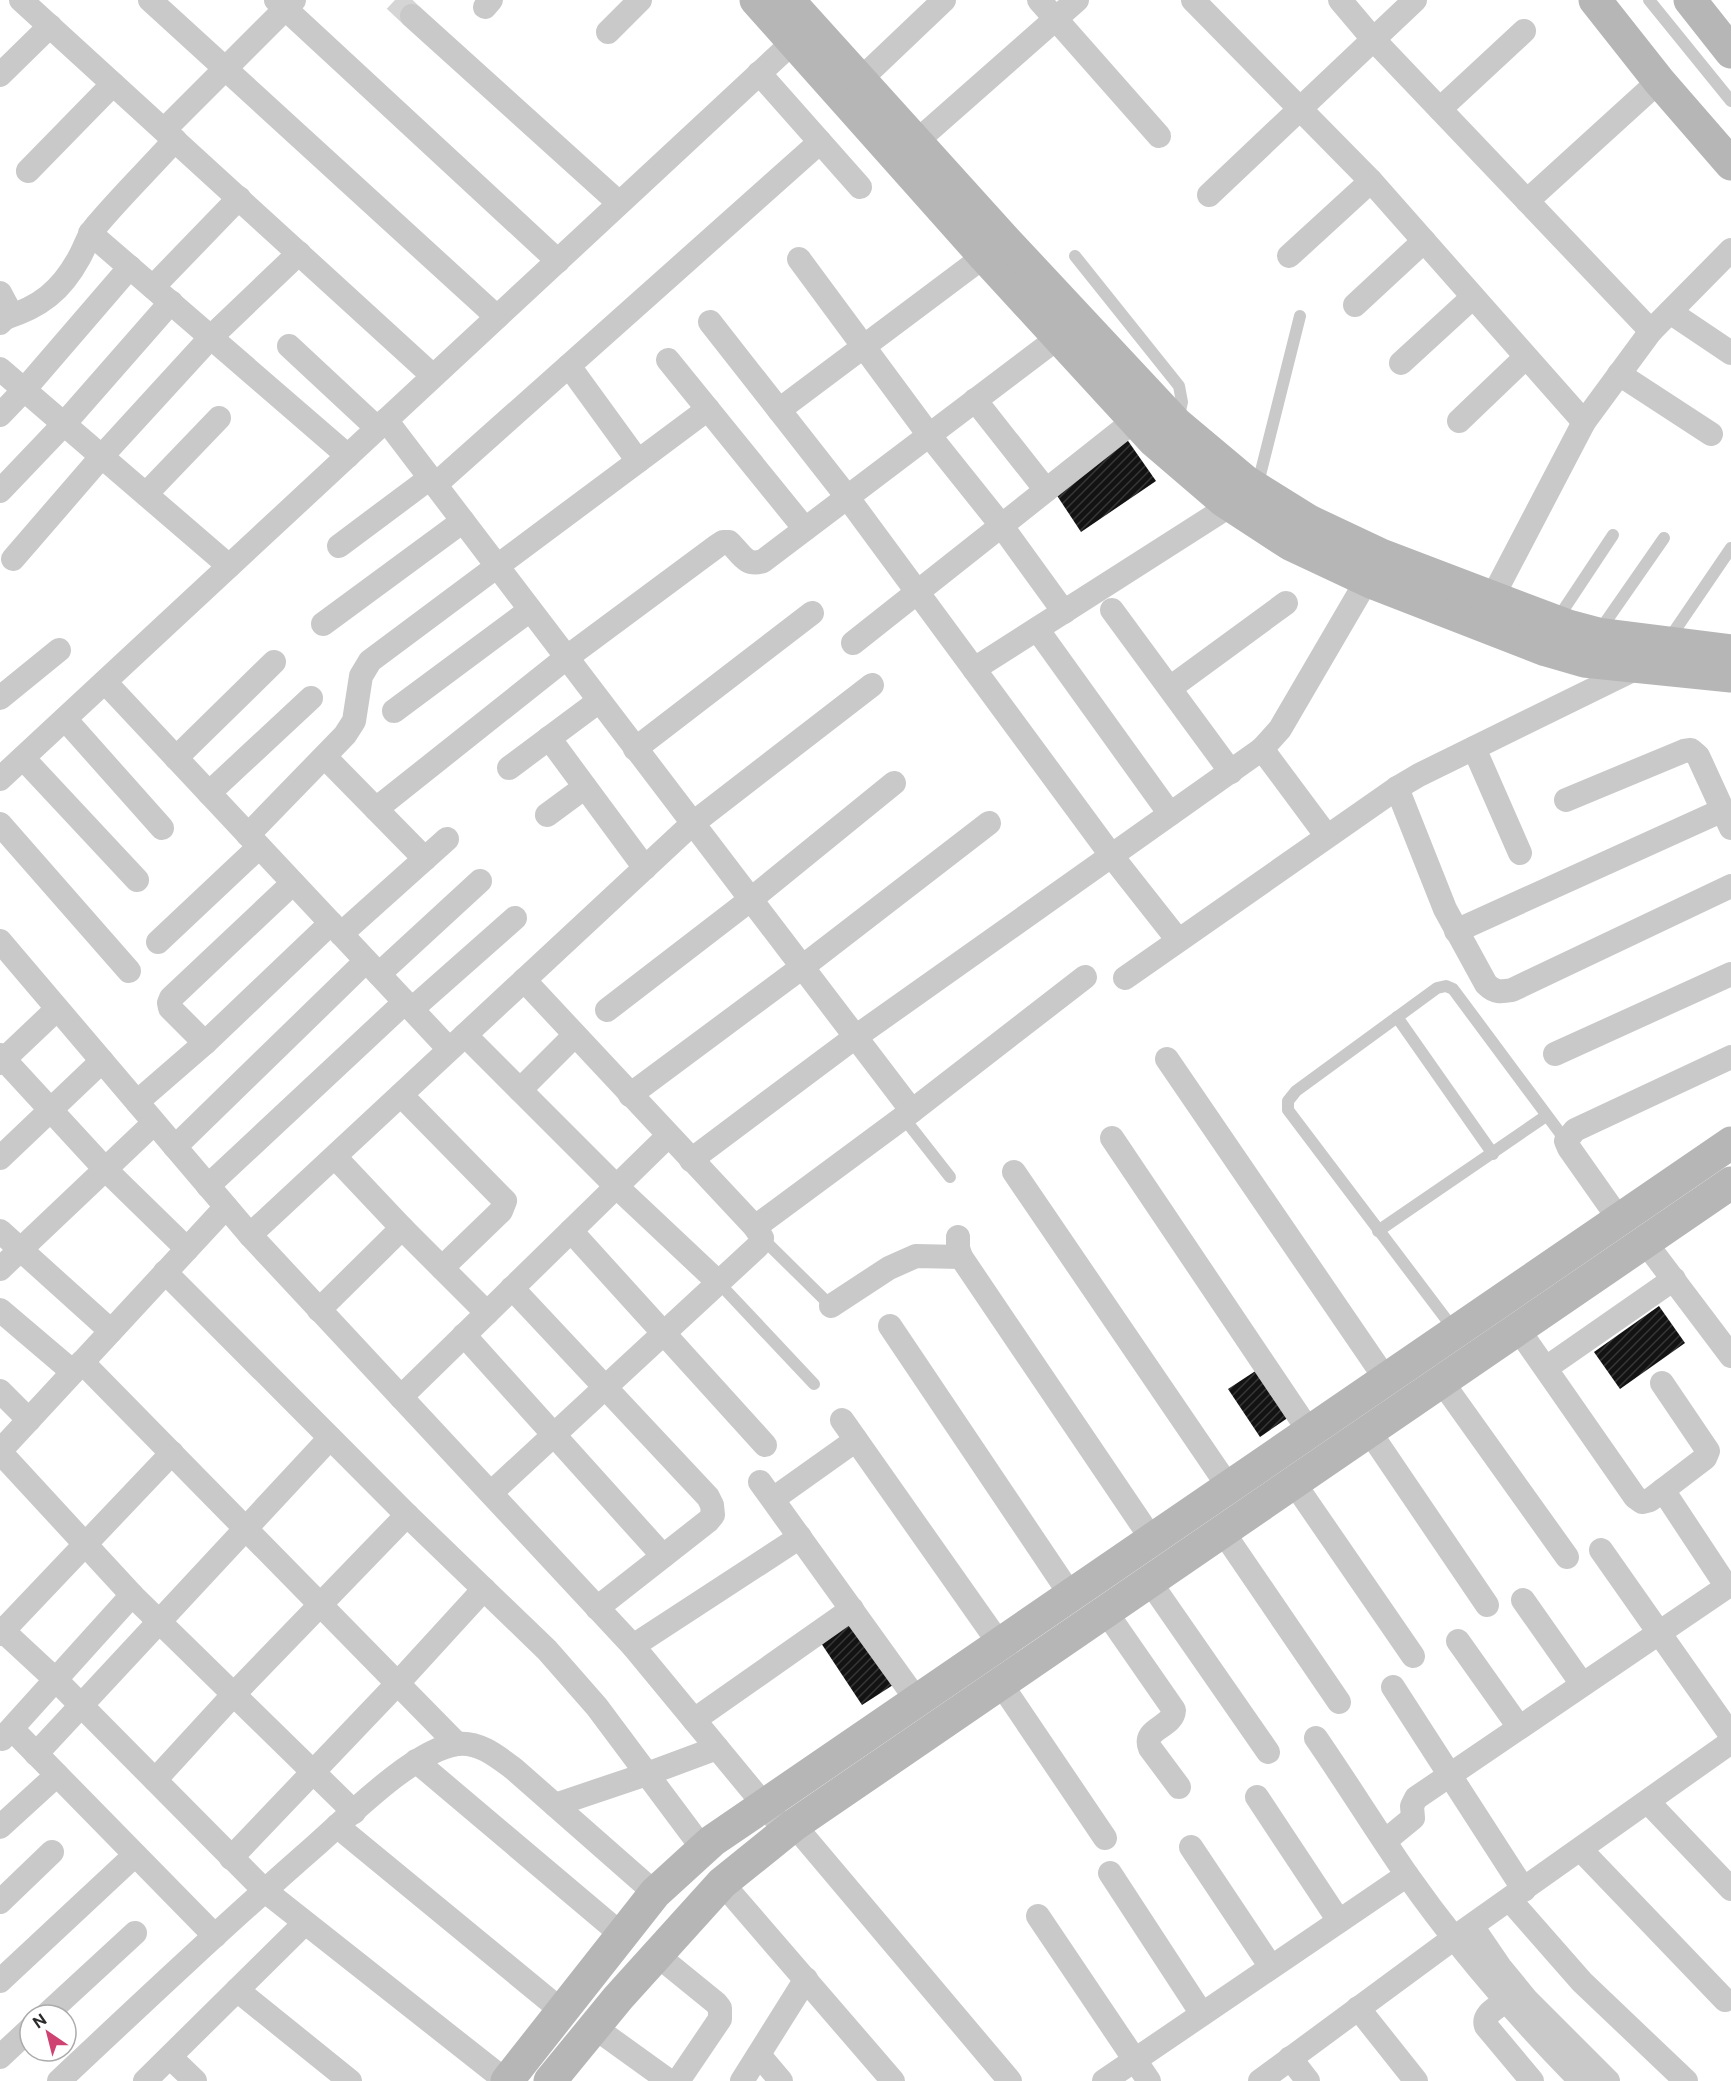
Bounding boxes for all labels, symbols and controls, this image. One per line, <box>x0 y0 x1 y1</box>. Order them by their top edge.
north arrow <box>18 2003 78 2063</box>
text: N <box>29 2010 50 2032</box>

